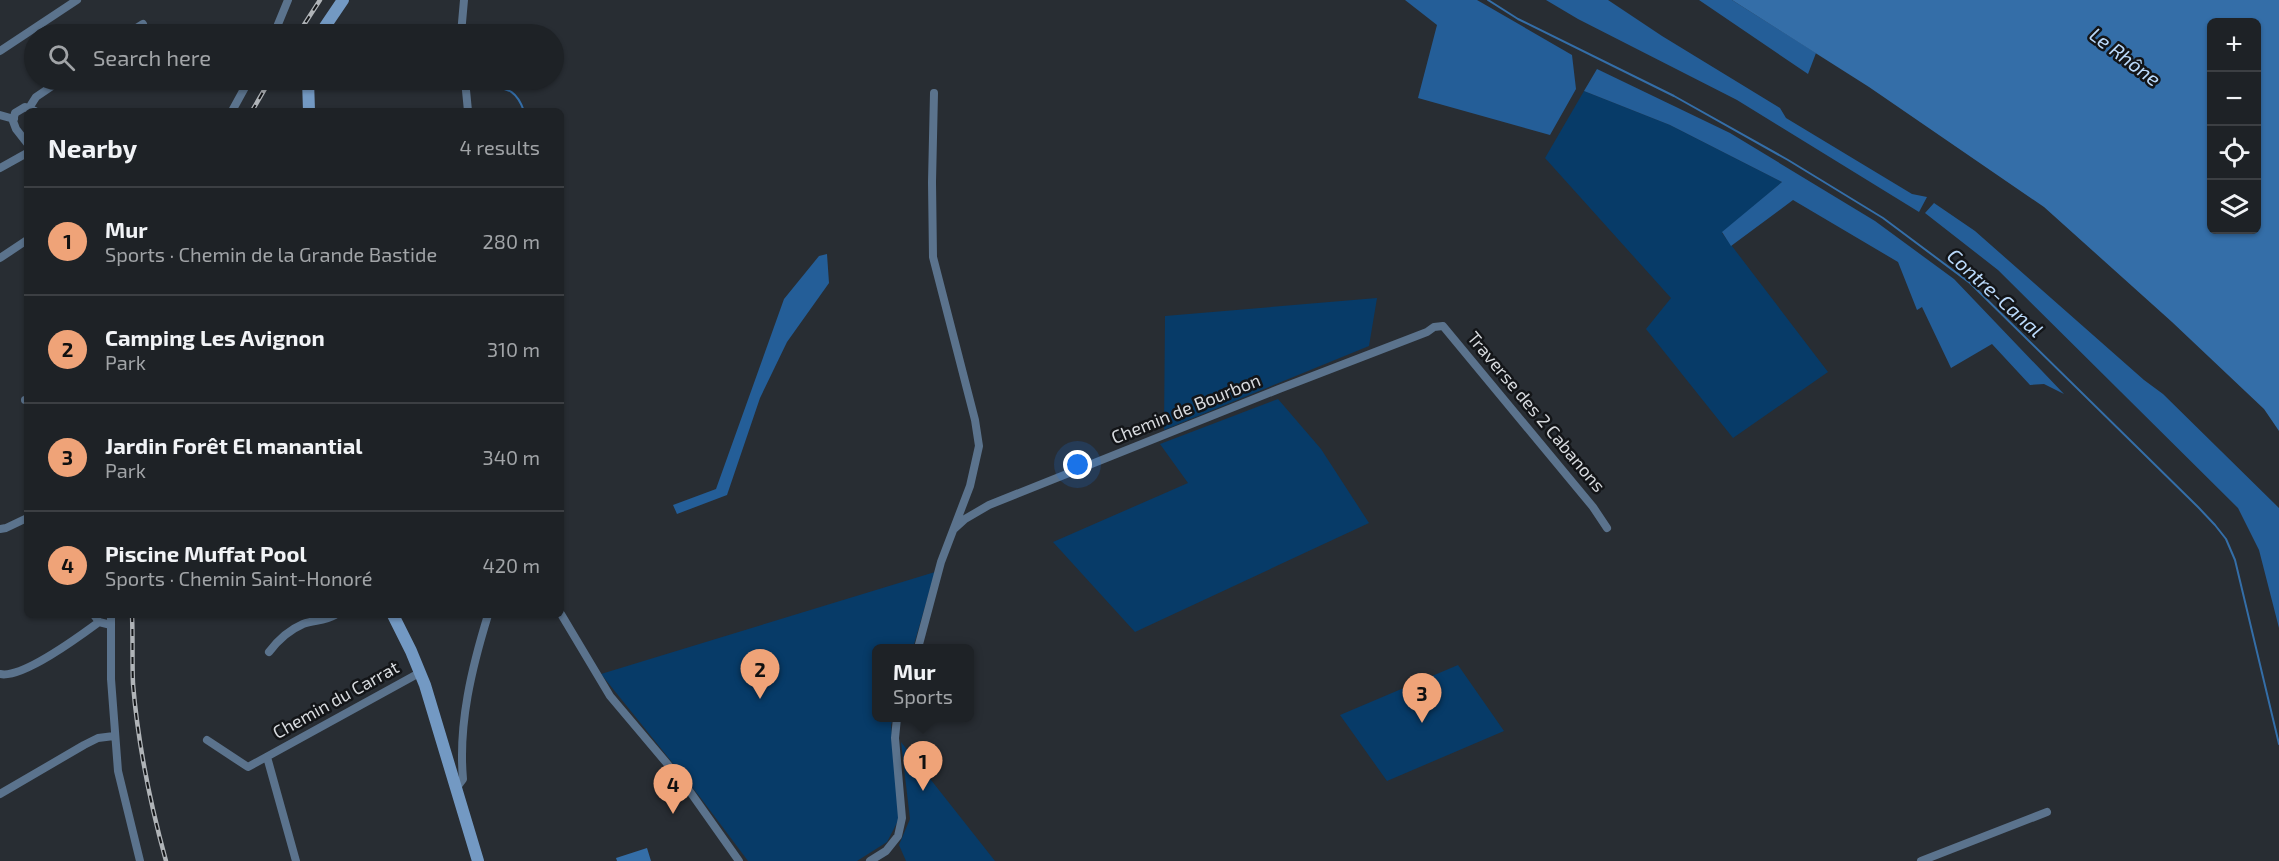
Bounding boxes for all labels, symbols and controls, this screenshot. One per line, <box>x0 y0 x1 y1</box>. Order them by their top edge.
map controls <box>2207 18 2261 234</box>
button: + <box>2207 18 2261 72</box>
water label: Le Rhône <box>2085 22 2166 91</box>
search box <box>24 24 564 90</box>
icon: search <box>45 41 78 74</box>
text: Search here <box>93 44 211 70</box>
button: − <box>2207 72 2261 126</box>
button: locate <box>2207 126 2261 180</box>
text: Nearby <box>48 132 137 163</box>
text: 4 results <box>460 135 540 159</box>
button: layers <box>2207 180 2261 234</box>
text: Mur <box>105 216 148 242</box>
text: 1 <box>63 229 72 253</box>
text: 280 m <box>483 229 540 253</box>
text: Sports · Chemin de la Grande Bastide <box>105 242 437 266</box>
water label: Contre-Canal <box>1943 243 2049 342</box>
text: Camping Les Avignon <box>105 324 325 350</box>
street label: Traverse des 2 Cabanons <box>1463 327 1610 496</box>
text: 2 <box>62 337 73 361</box>
text: 310 m <box>487 337 540 361</box>
text: Park <box>105 350 146 374</box>
street label: Chemin de Bourbon <box>1108 368 1263 448</box>
text: Jardin Forêt El manantial <box>105 432 362 458</box>
text: 3 <box>62 445 73 469</box>
text: 340 m <box>483 445 540 469</box>
your location <box>1063 450 1092 479</box>
text: Park <box>105 458 146 482</box>
text: Piscine Muffat Pool <box>105 540 307 566</box>
text: 4 <box>61 553 74 577</box>
text: 420 m <box>482 553 540 577</box>
text: Sports · Chemin Saint-Honoré <box>105 566 372 590</box>
popup <box>872 644 974 722</box>
pin: 2 <box>740 650 780 699</box>
street label: Chemin du Carrat <box>269 655 403 743</box>
text: Mur <box>893 658 936 684</box>
pin: 3 <box>1402 674 1442 723</box>
text: Sports <box>893 684 953 708</box>
pin: 1 <box>904 742 942 791</box>
pin: 4 <box>654 764 692 814</box>

